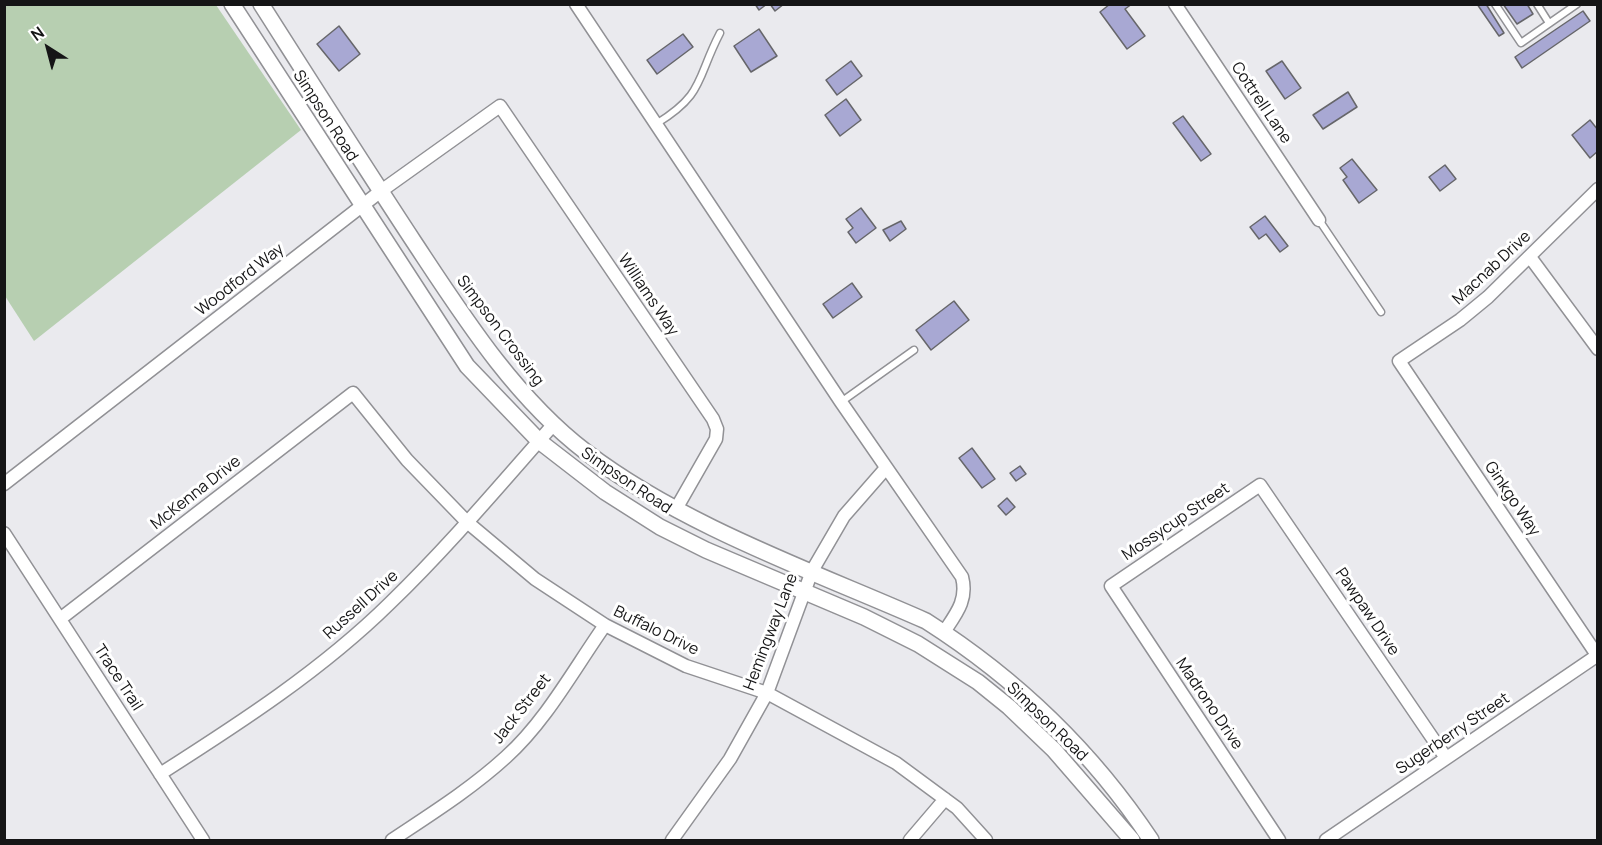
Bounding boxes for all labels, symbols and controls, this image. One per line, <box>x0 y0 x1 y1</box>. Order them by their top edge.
north arrow <box>18 18 78 78</box>
text: N <box>26 21 49 46</box>
street label: Cottrell Lane <box>1227 59 1295 147</box>
street label: Simpson Road <box>288 67 362 165</box>
street label: Macnab Drive <box>1449 227 1535 309</box>
street label: Woodford Way <box>192 240 288 320</box>
street label: Williams Way <box>614 250 682 340</box>
street label: Simpson Crossing <box>452 272 548 390</box>
street label: Simpson Road <box>577 444 675 518</box>
street label: McKenna Drive <box>147 452 245 534</box>
street label: Ginkgo Way <box>1480 458 1544 540</box>
street label: Mossycup Street <box>1119 479 1233 565</box>
street label: Pawpaw Drive <box>1331 565 1403 659</box>
street label: Russell Drive <box>320 566 402 644</box>
street label: Hemingway Lane <box>740 571 802 693</box>
street label: Buffalo Drive <box>610 602 702 660</box>
street label: Trace Trail <box>90 641 146 715</box>
street label: Madrono Drive <box>1171 655 1247 753</box>
street label: Jack Street <box>489 670 555 748</box>
street label: Simpson Road <box>1003 679 1091 765</box>
street label: Sugerberry Street <box>1393 689 1513 779</box>

